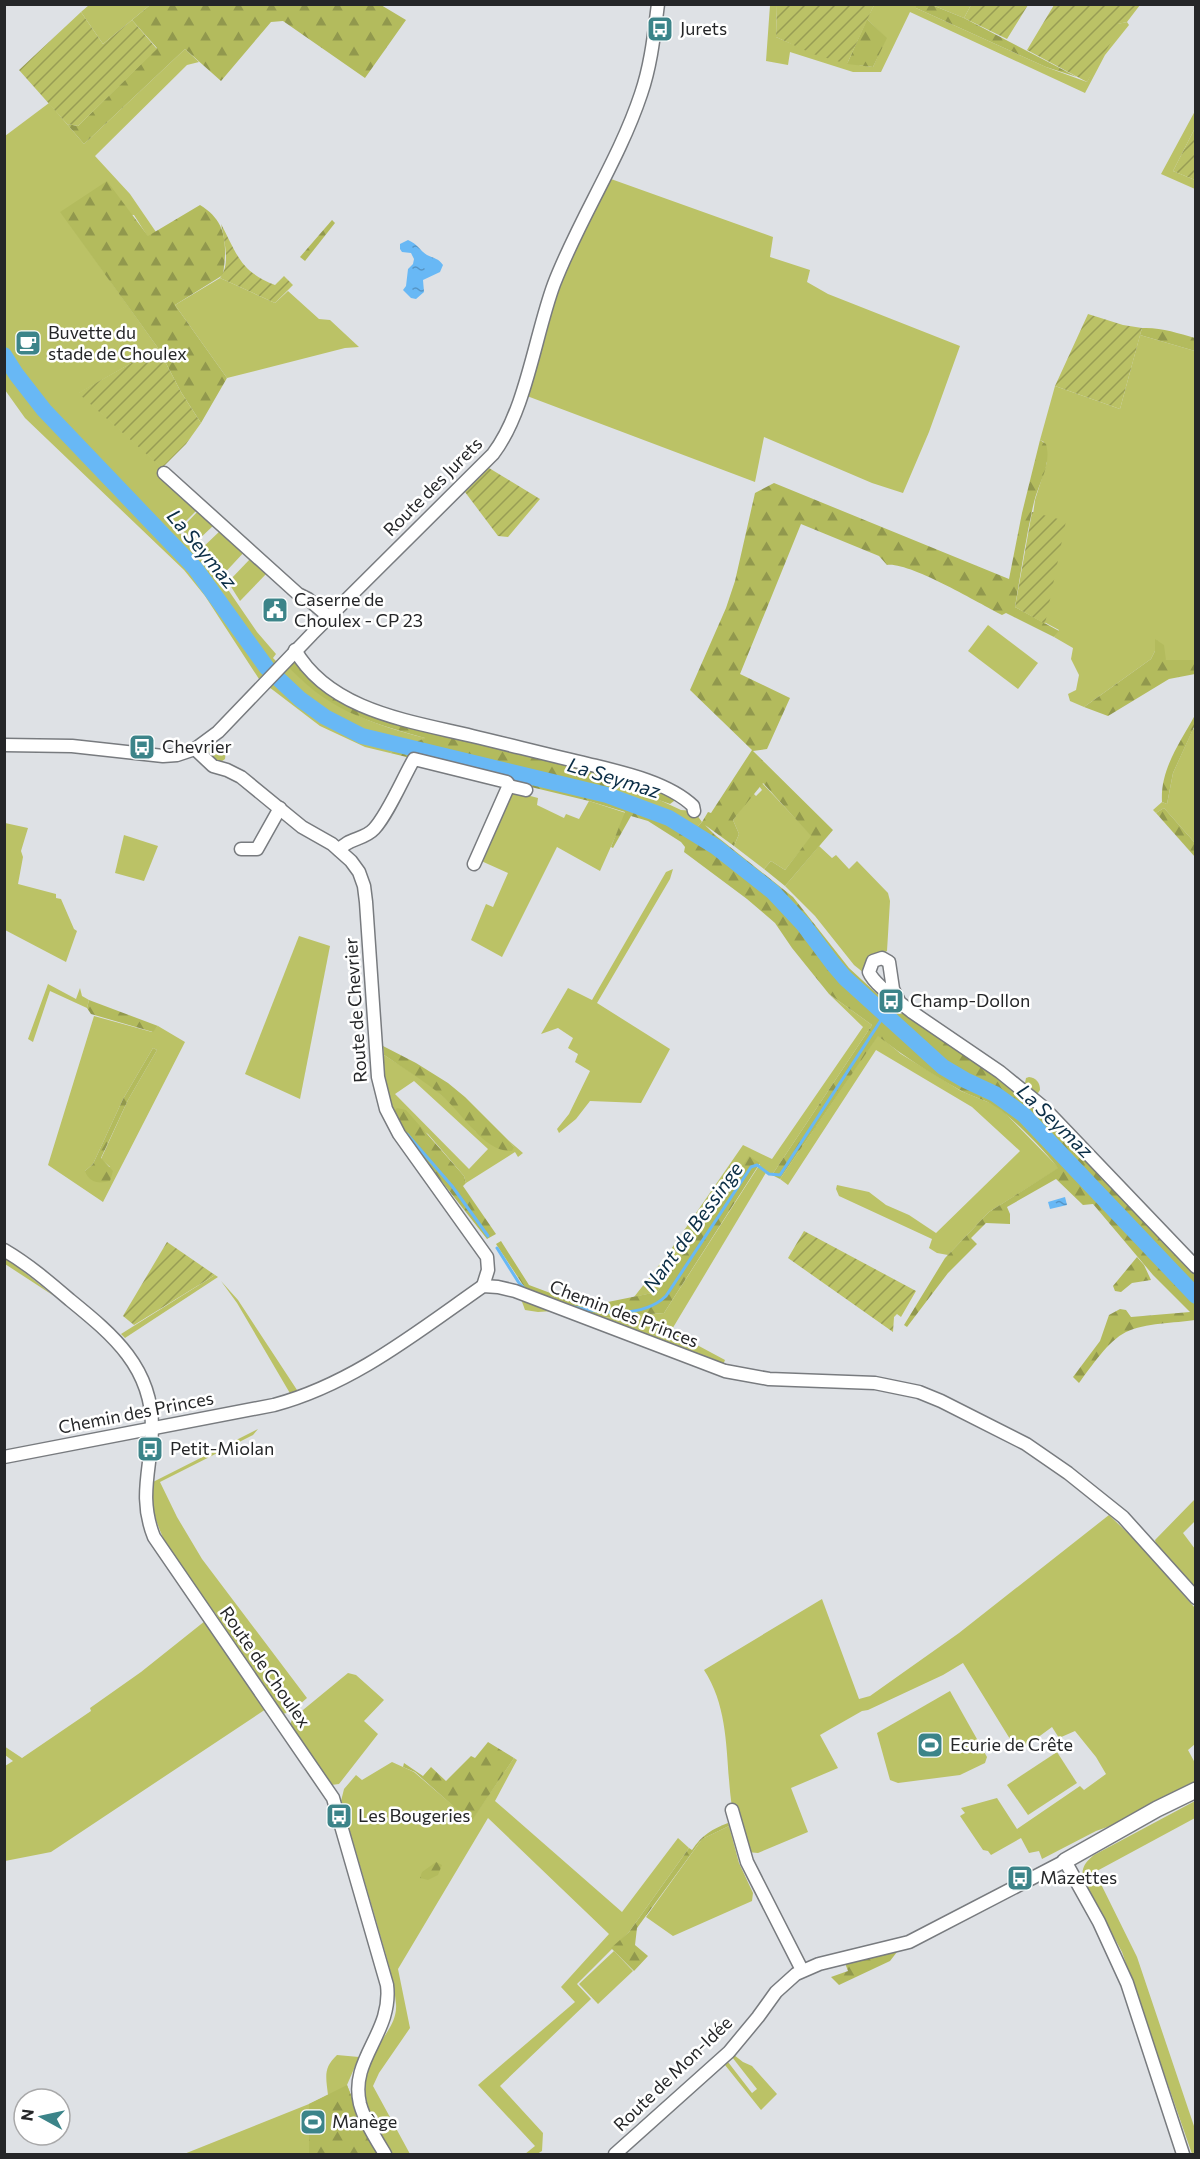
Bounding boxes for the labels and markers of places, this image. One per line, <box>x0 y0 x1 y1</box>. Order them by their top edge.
bus stop icon: Jurets <box>645 14 675 44</box>
place label: Jurets <box>680 17 727 39</box>
place label: Buvette du stade de Choulex <box>48 321 187 364</box>
cafe icon: Buvette du stade de Choulex <box>13 328 43 358</box>
place label: Caserne de Choulex - CP 23 <box>294 588 423 631</box>
public building icon: Caserne de Choulex - CP 23 <box>260 595 290 625</box>
bus stop icon: Chevrier <box>127 732 157 762</box>
place label: Chevrier <box>162 735 232 757</box>
bus stop icon: Champ-Dollon <box>876 986 906 1016</box>
place label: Champ-Dollon <box>910 989 1030 1011</box>
bus stop icon: Petit-Miolan <box>135 1434 165 1464</box>
place label: Petit-Miolan <box>170 1437 274 1459</box>
sports icon: Ecurie de Crête <box>915 1730 945 1760</box>
place label: Ecurie de Crête <box>950 1733 1073 1755</box>
bus stop icon: Les Bougeries <box>324 1801 354 1831</box>
place label: Les Bougeries <box>358 1804 470 1826</box>
bus stop icon: Mazettes <box>1005 1863 1035 1893</box>
place label: Mazettes <box>1040 1866 1117 1888</box>
sports icon: Manège <box>298 2107 328 2137</box>
place label: Manège <box>332 2110 397 2132</box>

